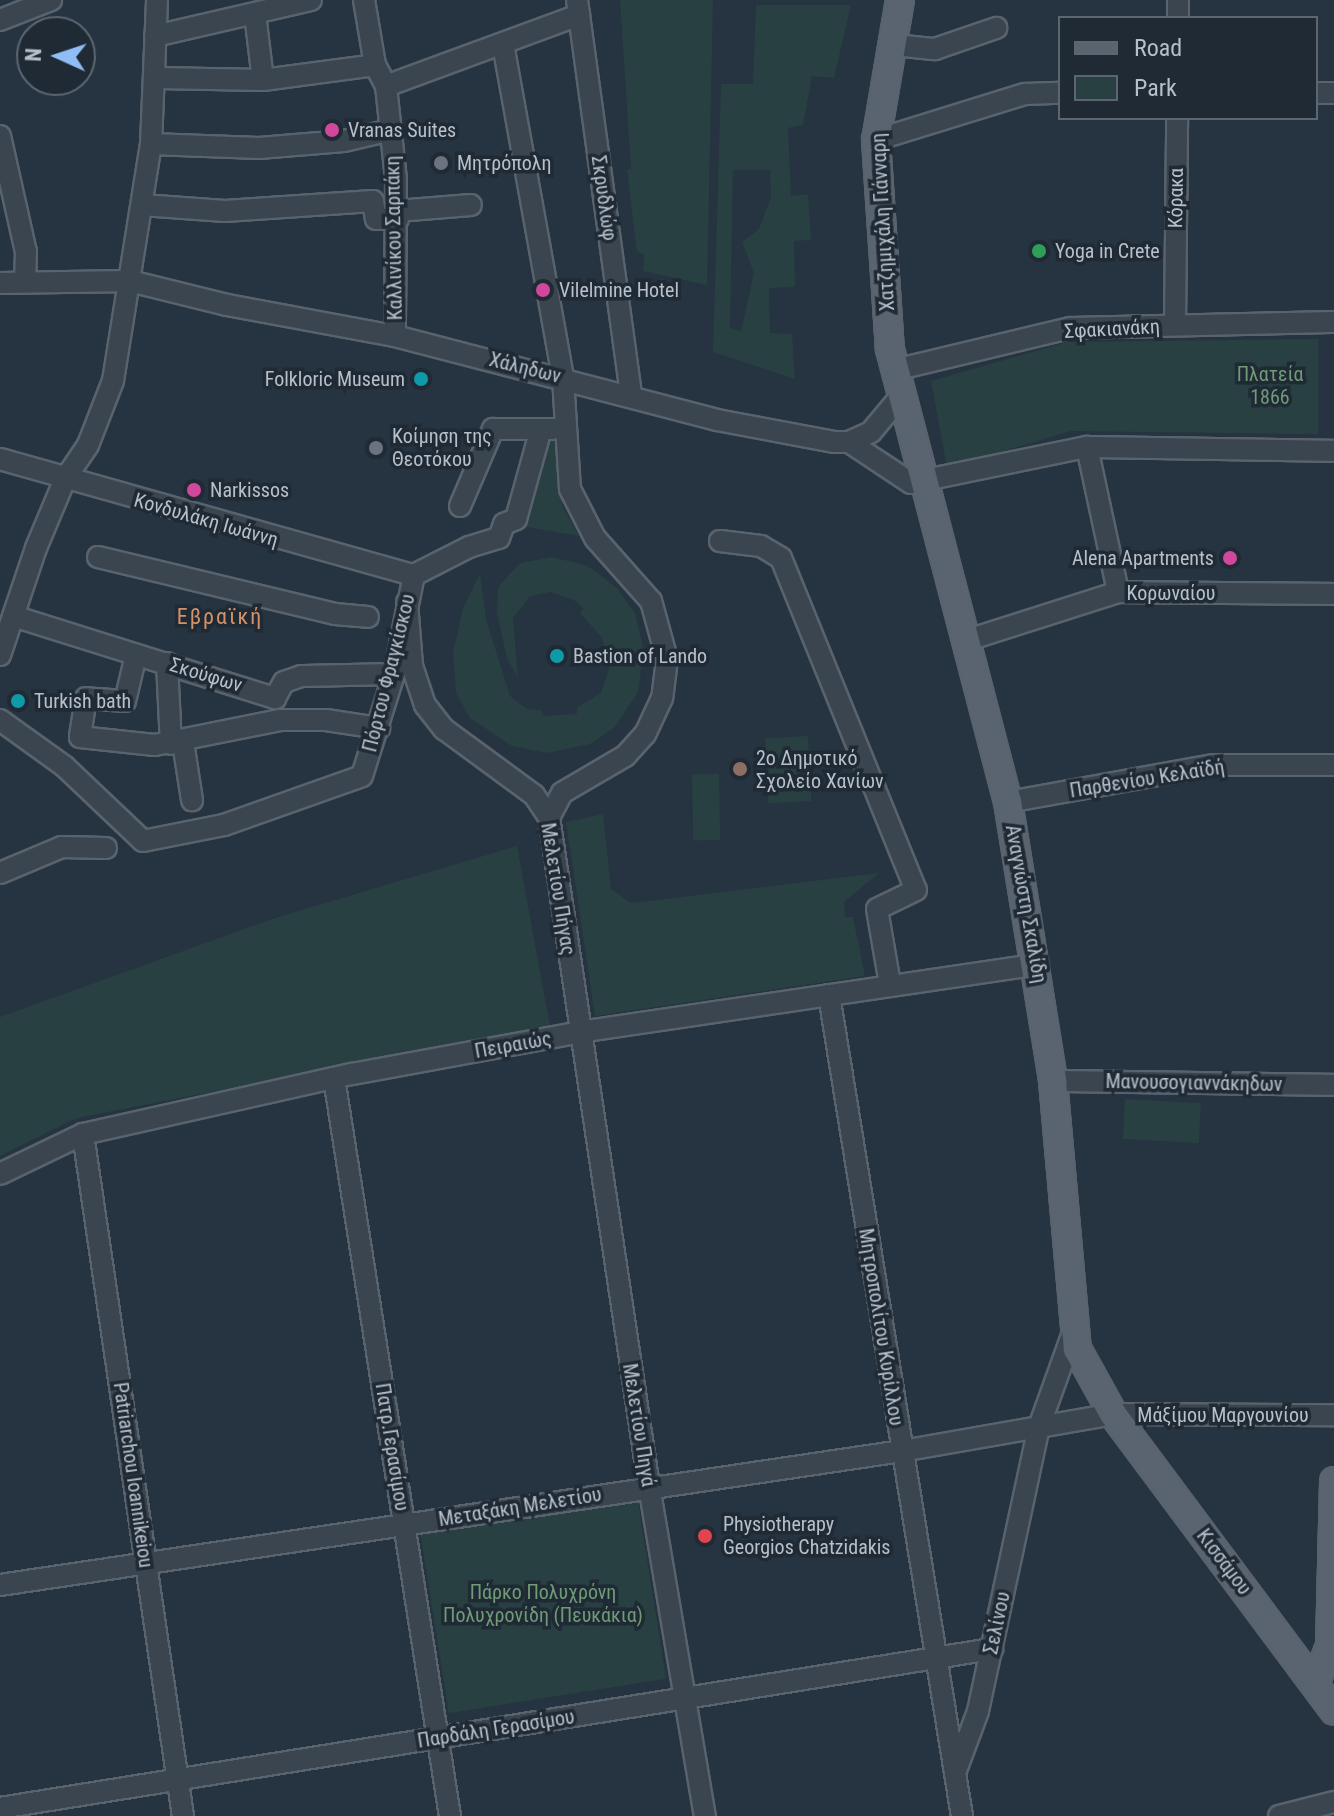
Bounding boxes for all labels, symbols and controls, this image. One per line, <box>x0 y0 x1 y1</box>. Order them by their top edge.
north arrow <box>16 16 96 96</box>
legend <box>1058 16 1318 120</box>
text: Road <box>1134 34 1182 62</box>
text: N <box>21 47 46 62</box>
text: Park <box>1134 74 1177 102</box>
place label: Vranas Suites <box>348 118 456 142</box>
marker: Vranas Suites <box>323 121 341 139</box>
street label: Χατζημιχάλη Γιάνναρη <box>866 132 900 312</box>
place label: Μητρόπολη <box>457 151 551 175</box>
marker: Μητρόπολη <box>432 154 450 172</box>
street label: Σκρυδλώφ <box>586 154 622 242</box>
street label: Καλλινίκου Σαρπάκη <box>381 156 407 320</box>
street label: Κόρακα <box>1163 168 1189 228</box>
place label: Yoga in Crete <box>1055 239 1160 263</box>
marker: Yoga in Crete <box>1030 242 1048 260</box>
place label: Vilelmine Hotel <box>559 278 679 302</box>
marker: Vilelmine Hotel <box>534 281 552 299</box>
street label: Σφακιανάκη <box>1063 315 1161 343</box>
street label: Χάληδων <box>487 348 563 388</box>
park label: Πλατεία 1866 <box>1237 363 1303 410</box>
place label: Folkloric Museum <box>265 367 405 391</box>
marker: Folkloric Museum <box>412 370 430 388</box>
place label: Κοίμηση της Θεοτόκου <box>392 424 492 471</box>
marker: Κοίμηση της Θεοτόκου <box>367 439 385 457</box>
place label: Narkissos <box>210 478 289 502</box>
marker: Narkissos <box>185 481 203 499</box>
street label: Κονδυλάκη Ιωάννη <box>131 488 281 552</box>
place label: Alena Apartments <box>1072 546 1214 570</box>
marker: Alena Apartments <box>1221 549 1239 567</box>
street label: Κορωναίου <box>1127 581 1215 605</box>
street label: Πόρτου Φραγκίσκου <box>358 592 420 754</box>
district label: Εβραϊκή <box>177 604 263 630</box>
place label: Bastion of Lando <box>573 644 707 668</box>
marker: Bastion of Lando <box>548 647 566 665</box>
street label: Σκούφων <box>167 653 245 697</box>
place label: Turkish bath <box>34 689 131 713</box>
marker: Turkish bath <box>9 692 27 710</box>
place label: 2ο Δημοτικό Σχολείο Χανίων <box>756 746 884 793</box>
street label: Παρθενίου Κελαϊδή <box>1068 755 1226 803</box>
marker: 2ο Δημοτικό Σχολείο Χανίων <box>731 760 749 778</box>
street label: Μελετίου Πήγας <box>536 821 580 957</box>
street label: Αναγνώστη Σκαλίδη <box>1000 823 1052 985</box>
street label: Πειραιώς <box>473 1026 553 1064</box>
street label: Μανουσογιαννάκηδων <box>1105 1069 1283 1097</box>
street label: Μητροπολίτου Κυρίλλου <box>854 1227 908 1427</box>
street label: Μελετίου Πηγά <box>617 1362 661 1488</box>
street label: Patriarchou Ioannikeiou <box>108 1381 158 1569</box>
street label: Πατρ.Γερασίμου <box>370 1381 414 1513</box>
street label: Μάξίμου Mαργουνίου <box>1137 1403 1309 1427</box>
street label: Μεταξάκη Μελετίου <box>437 1482 603 1532</box>
place label: Physiotherapy Georgios Chatzidakis <box>723 1512 890 1559</box>
street label: Κισσάμου <box>1191 1524 1257 1600</box>
marker: Physiotherapy Georgios Chatzidakis <box>694 1525 716 1547</box>
park label: Πάρκο Πολυχρόνη Πολυχρονίδη (Πευκάκια) <box>443 1580 643 1627</box>
street label: Σελίνου <box>979 1590 1015 1656</box>
street label: Παρδάλη Γερασίμου <box>416 1705 576 1753</box>

